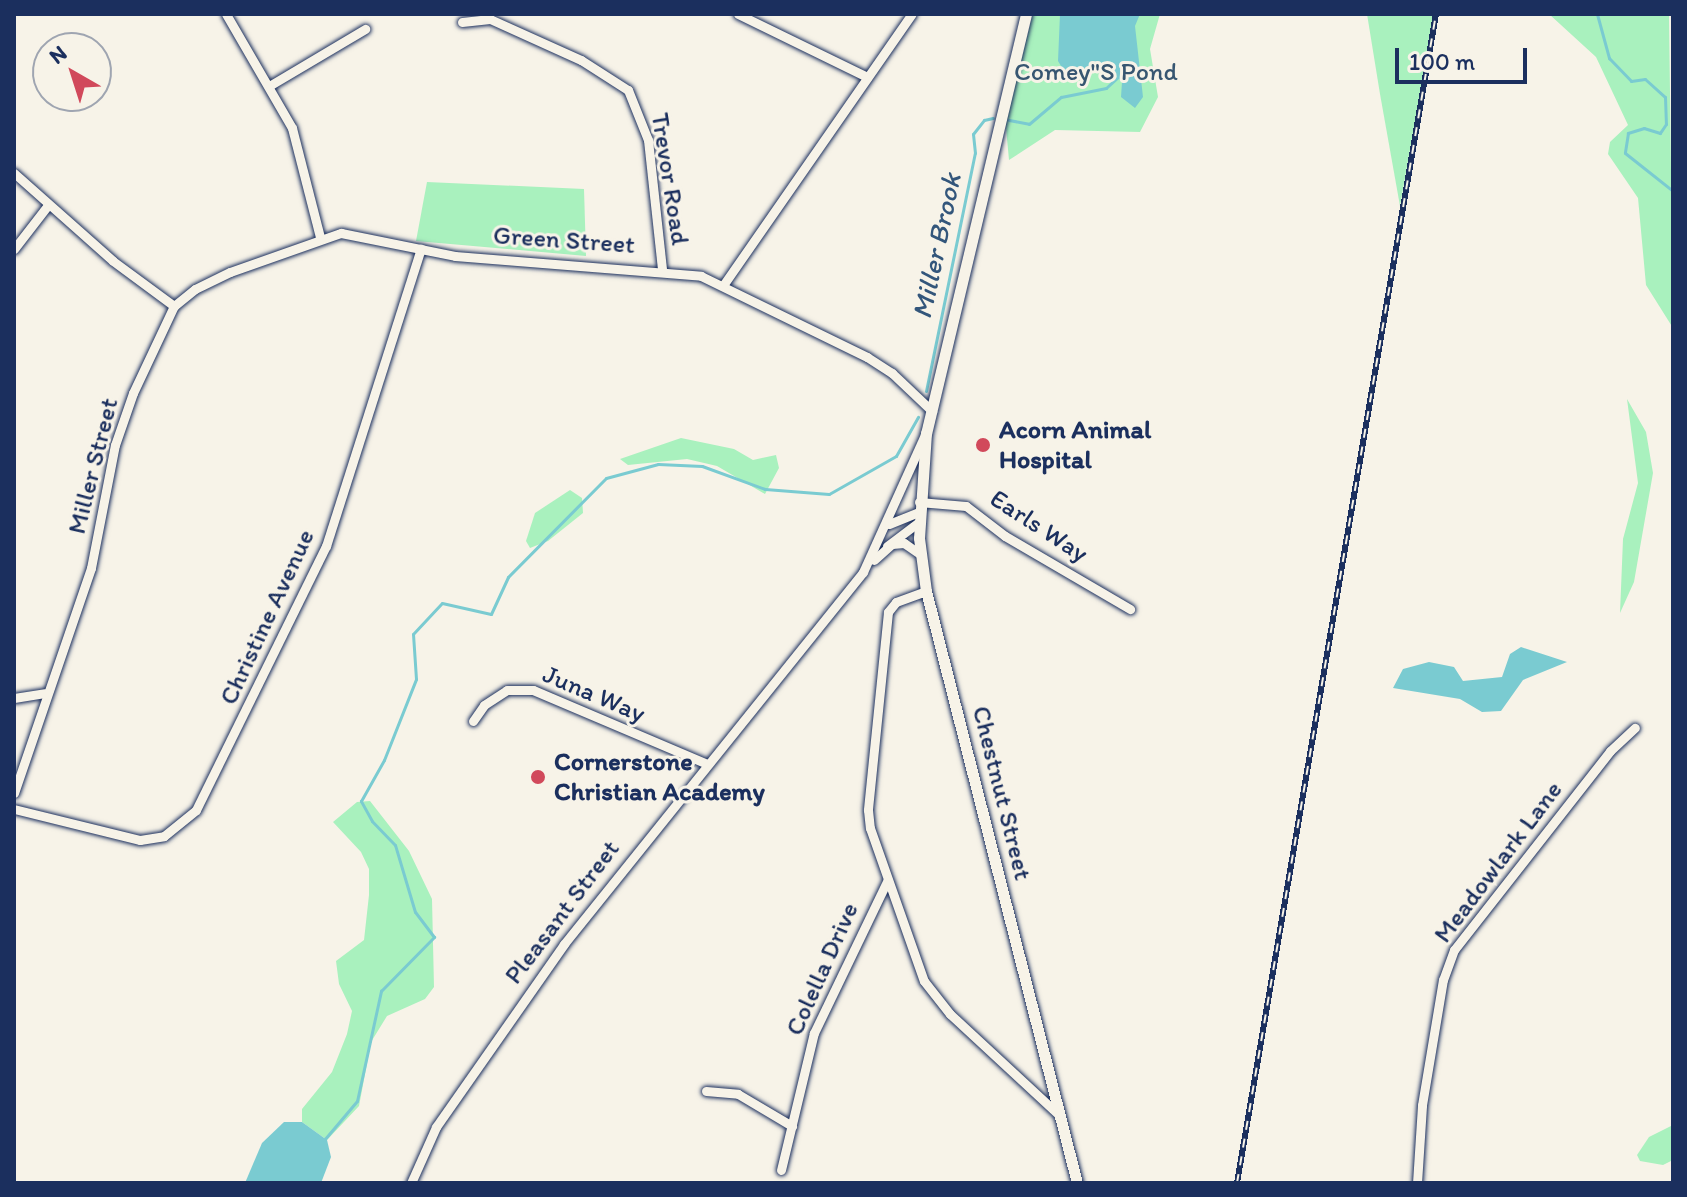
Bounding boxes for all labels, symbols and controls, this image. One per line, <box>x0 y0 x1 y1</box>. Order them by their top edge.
north arrow <box>32 32 112 112</box>
scale bar <box>1399 32 1531 82</box>
text: N <box>44 39 72 70</box>
text: 100 m <box>1409 47 1475 76</box>
park label: Comey"S Pond <box>1015 56 1177 88</box>
street label: Trevor Road <box>644 111 696 247</box>
water label: Miller Brook <box>904 170 968 322</box>
street label: Green Street <box>492 220 636 260</box>
street label: Miller Street <box>61 395 125 537</box>
place label: Acorn Animal Hospital <box>999 414 1151 476</box>
marker: Acorn Animal Hospital <box>974 436 992 454</box>
street label: Earls Way <box>984 483 1094 569</box>
street label: Christine Avenue <box>213 525 321 709</box>
street label: Juna Way <box>539 659 649 729</box>
street label: Chestnut Street <box>965 703 1039 883</box>
place label: Cornerstone Christian Academy <box>554 746 765 808</box>
marker: Cornerstone Christian Academy <box>529 768 547 786</box>
street label: Meadowlark Lane <box>1427 775 1569 949</box>
street label: Pleasant Street <box>498 834 626 990</box>
street label: Colella Drive <box>779 898 865 1040</box>

